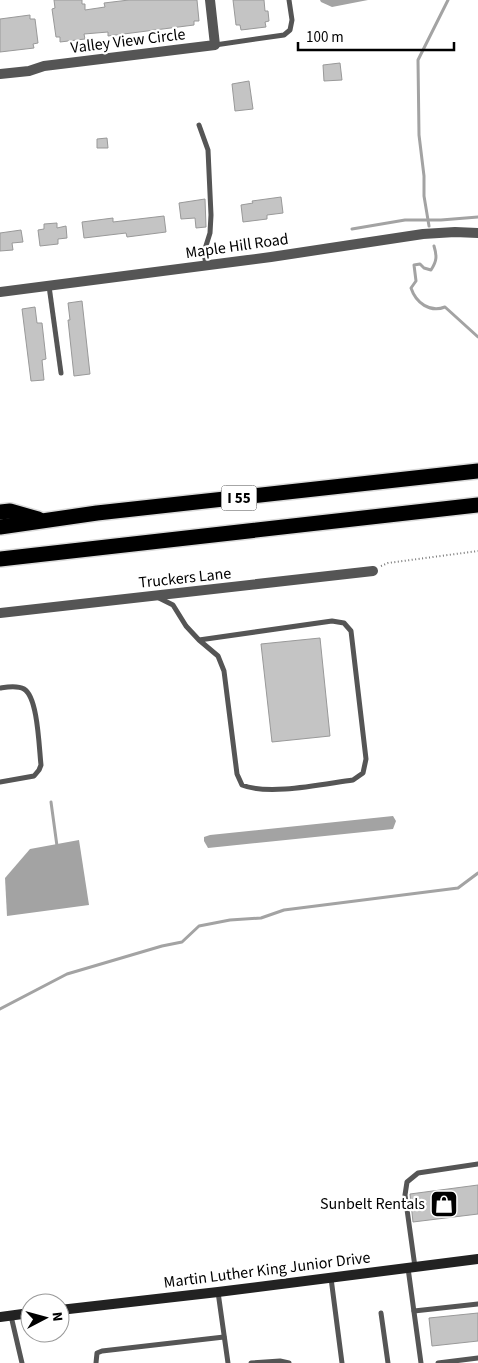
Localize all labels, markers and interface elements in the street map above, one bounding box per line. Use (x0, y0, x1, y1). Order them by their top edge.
scale bar (298, 20, 454, 52)
street label: Valley View Circle (69, 23, 187, 59)
text: 100 m (306, 27, 344, 48)
street label: Maple Hill Road (184, 228, 290, 264)
road number: I 55 (222, 486, 256, 510)
street label: Truckers Lane (138, 562, 232, 594)
shop icon: Sunbelt Rentals (429, 1189, 459, 1219)
place label: Sunbelt Rentals (320, 1193, 425, 1215)
street label: Martin Luther King Junior Drive (162, 1246, 372, 1294)
north arrow (20, 1293, 70, 1343)
text: N (47, 1311, 67, 1322)

